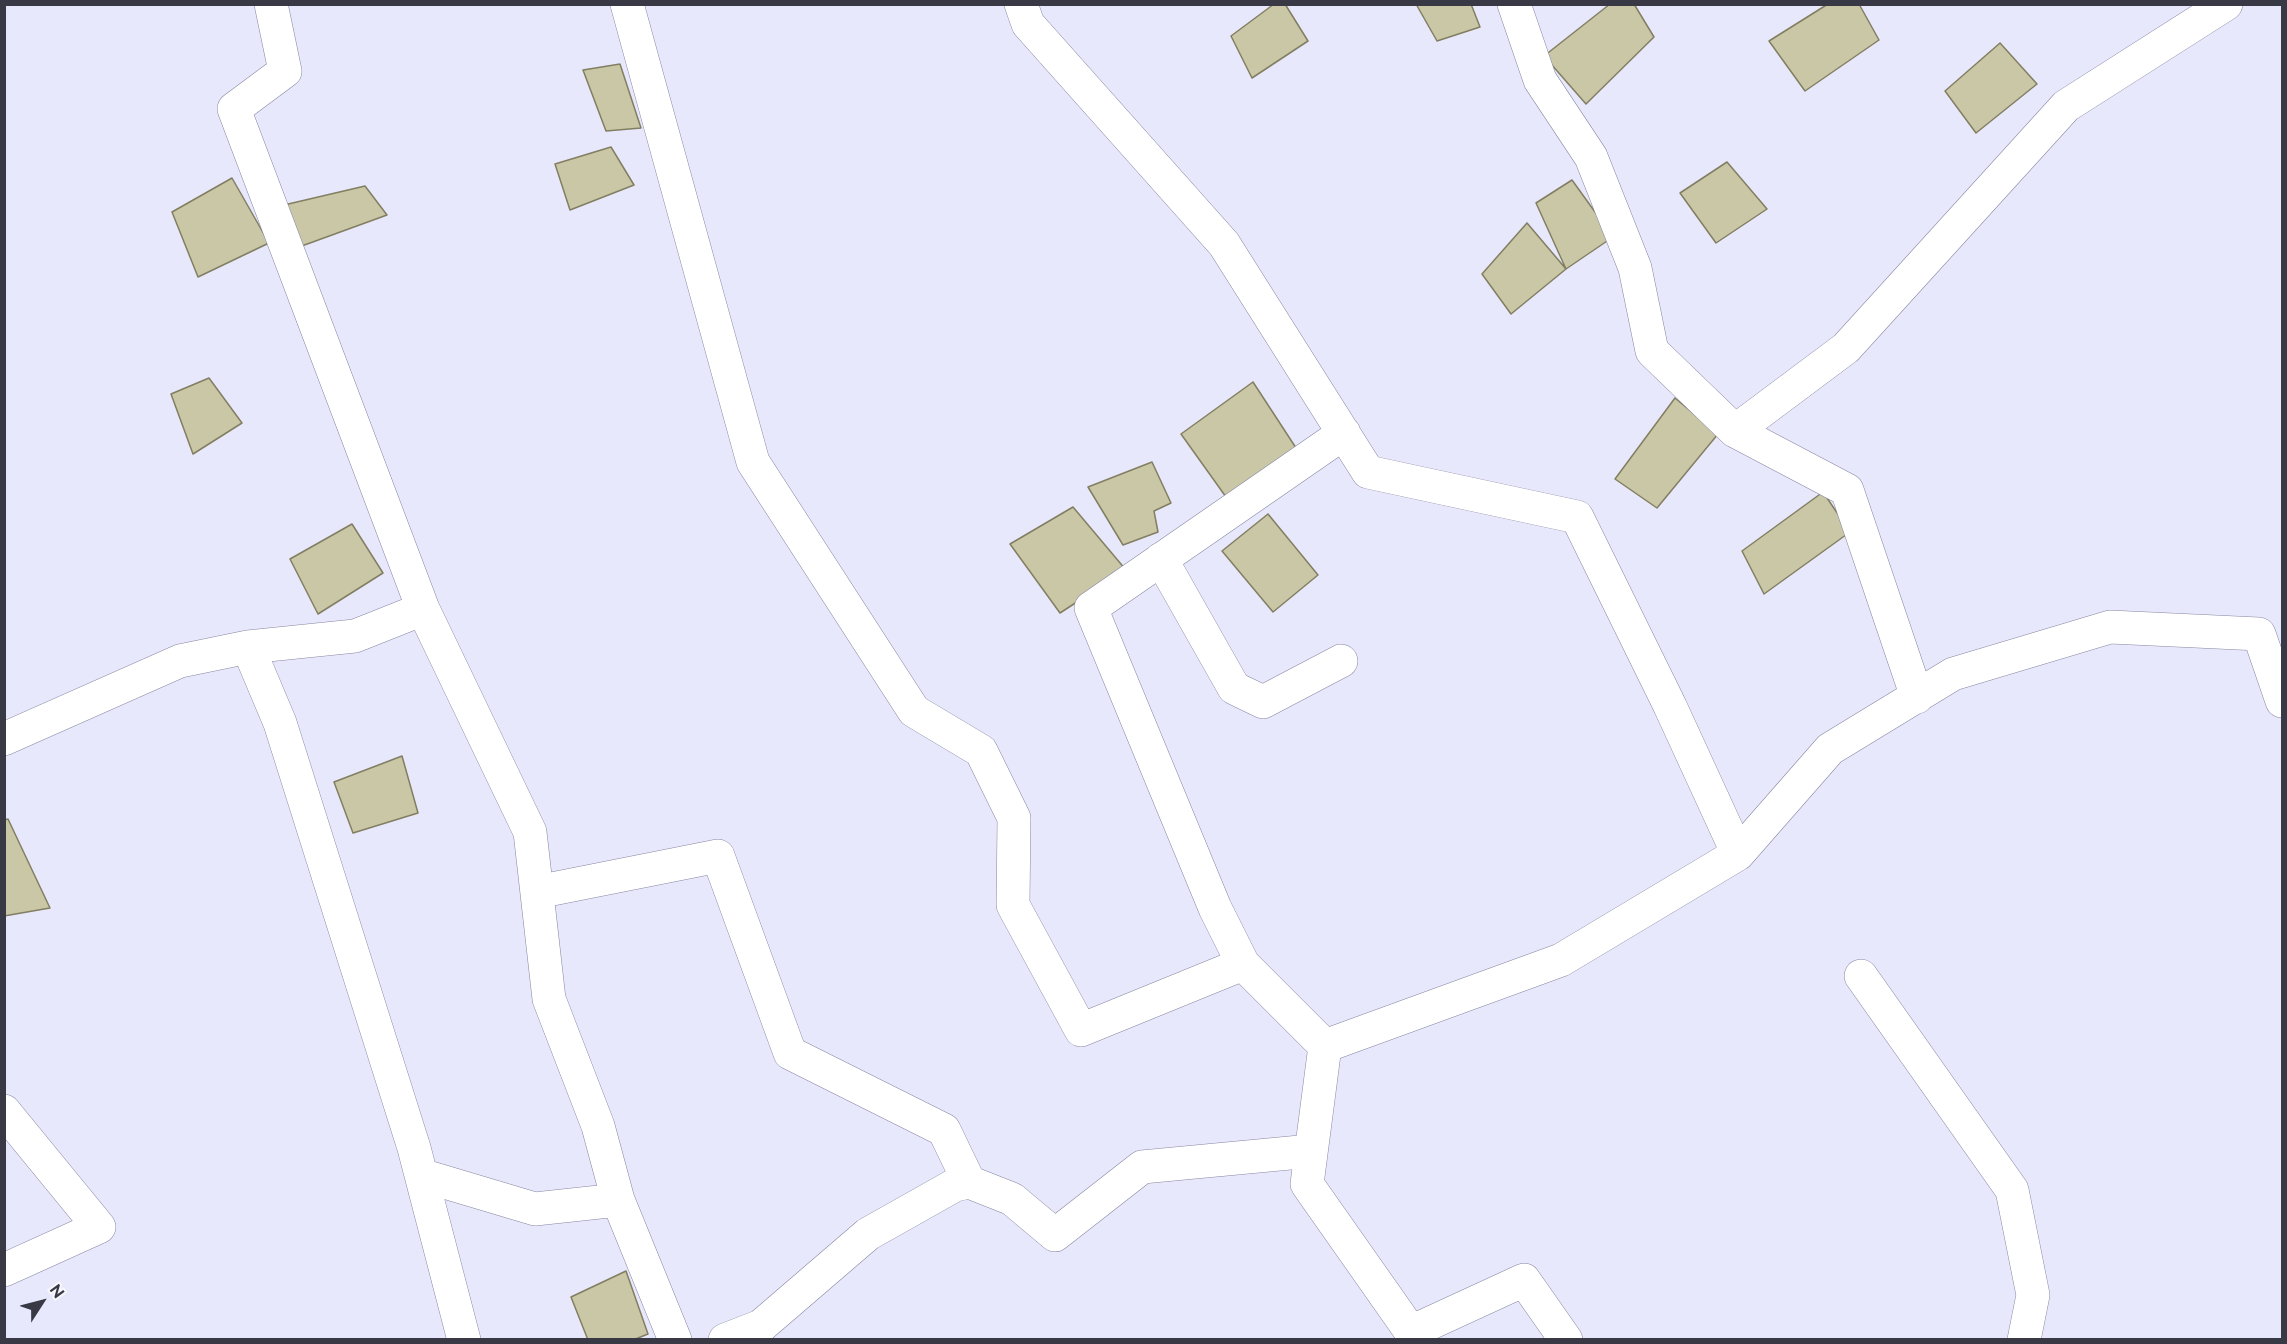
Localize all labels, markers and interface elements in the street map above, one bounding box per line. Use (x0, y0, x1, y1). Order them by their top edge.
north arrow (12, 1272, 72, 1332)
text: N (46, 1281, 68, 1302)

